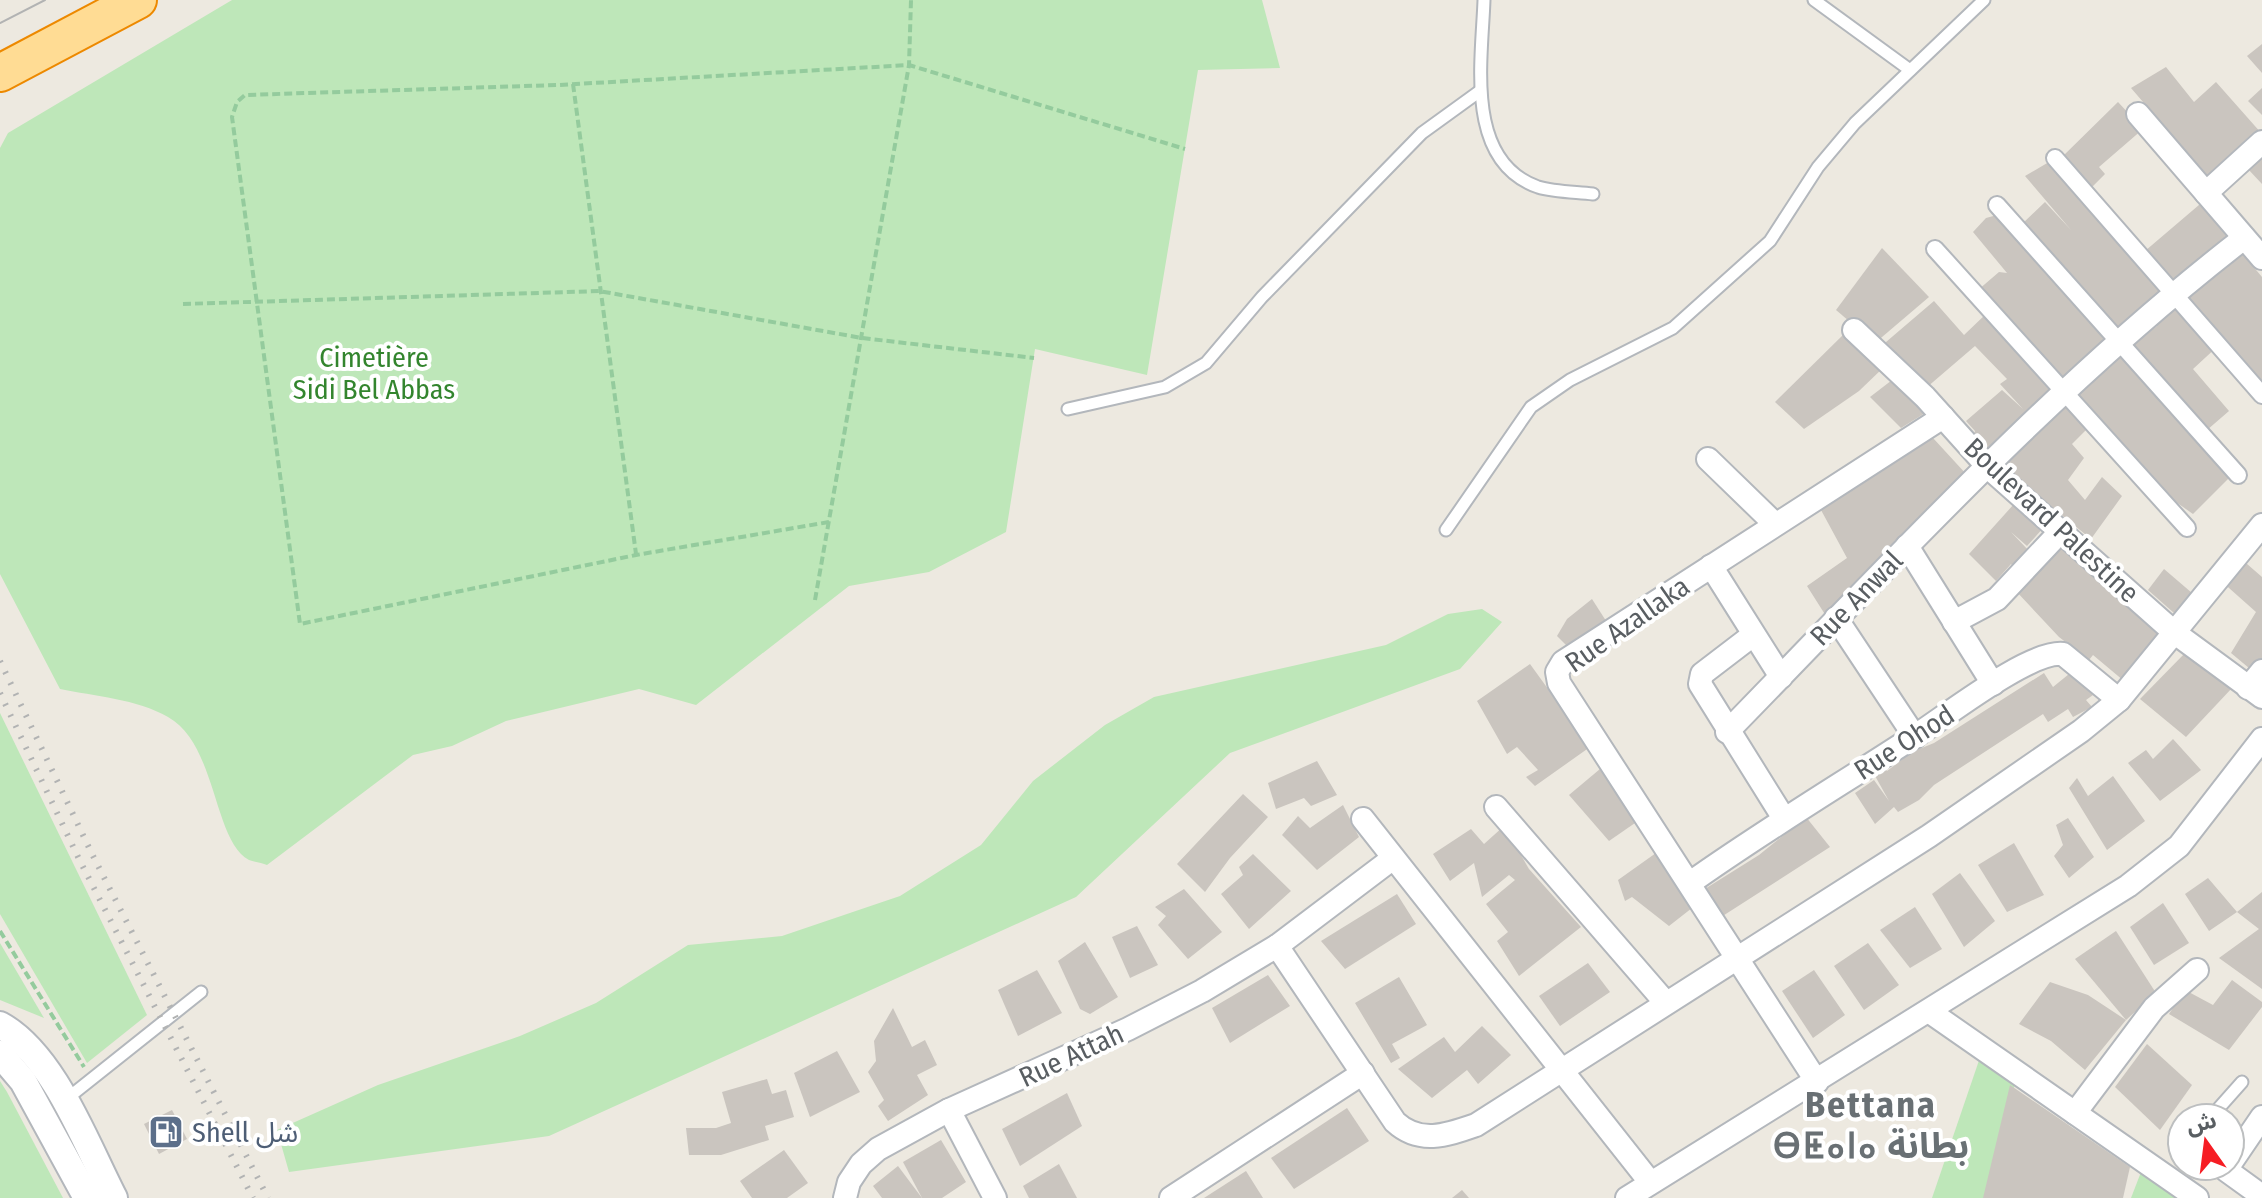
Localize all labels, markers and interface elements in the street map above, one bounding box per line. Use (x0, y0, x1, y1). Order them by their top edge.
park label: Cimetière Sidi Bel Abbas (293, 341, 455, 406)
street label: Boulevard Palestine (1958, 431, 2146, 610)
street label: Rue Anwal (1803, 544, 1909, 652)
street label: Rue Azallaka (1559, 570, 1696, 679)
street label: Rue Ohod (1848, 698, 1960, 787)
street label: Rue Attah (1014, 1017, 1129, 1094)
district label: Bettana ⴱⵟⴰⵏⴰ بطانة (1773, 1083, 1969, 1168)
north arrow (2166, 1102, 2246, 1182)
text: ش (2183, 1106, 2219, 1140)
fuel station icon: Shell شل (147, 1113, 185, 1151)
place label: Shell شل (192, 1116, 298, 1149)

